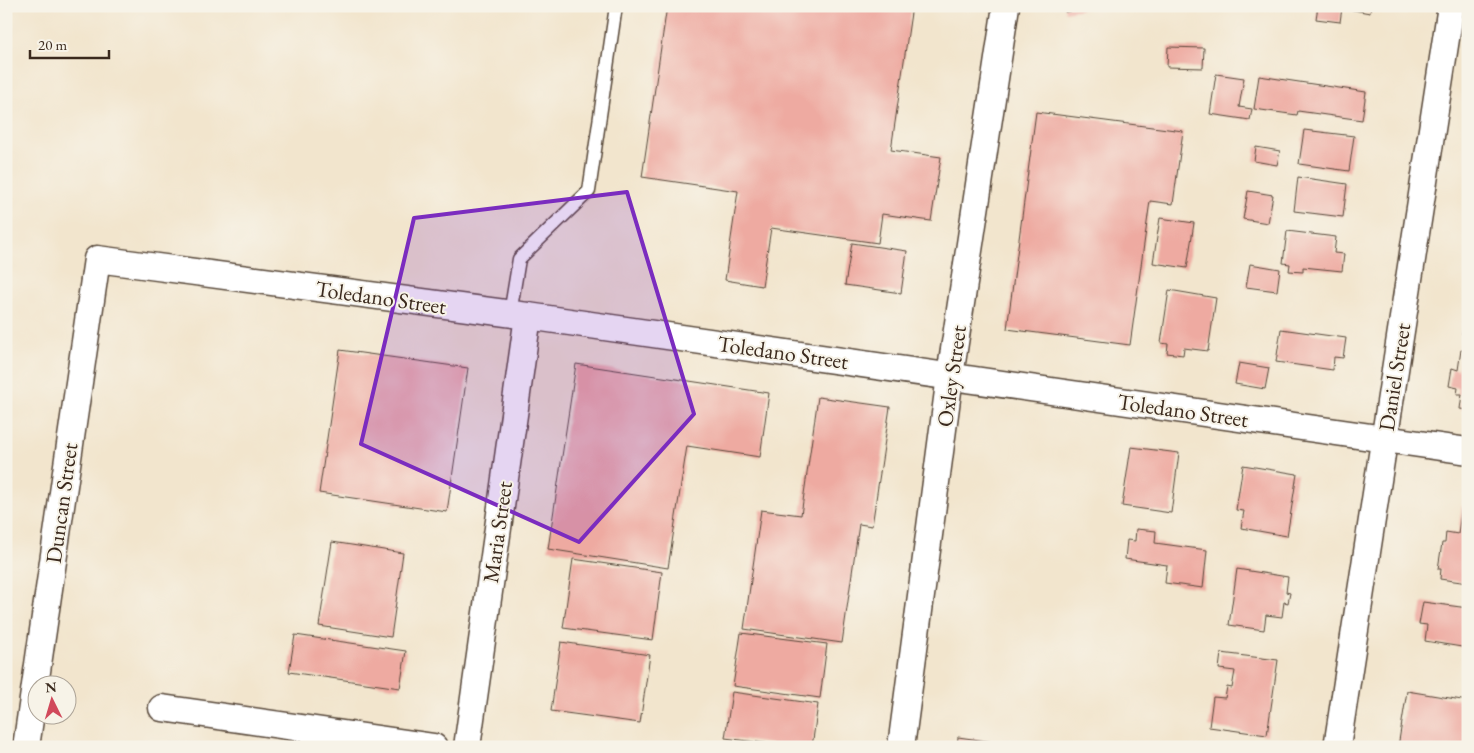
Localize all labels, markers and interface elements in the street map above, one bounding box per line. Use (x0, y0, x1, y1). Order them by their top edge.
scale bar (30, 28, 109, 60)
text: 20 m (38, 35, 67, 54)
street label: Toledano Street (314, 274, 448, 321)
street label: Daniel Street (1372, 321, 1417, 433)
street label: Oxley Street (930, 323, 973, 429)
street label: Toledano Street (716, 329, 850, 376)
street label: Toledano Street (1116, 387, 1250, 434)
street label: Duncan Street (39, 441, 84, 565)
street label: Maria Street (476, 479, 519, 585)
north arrow (28, 676, 78, 726)
text: N (44, 678, 58, 697)

